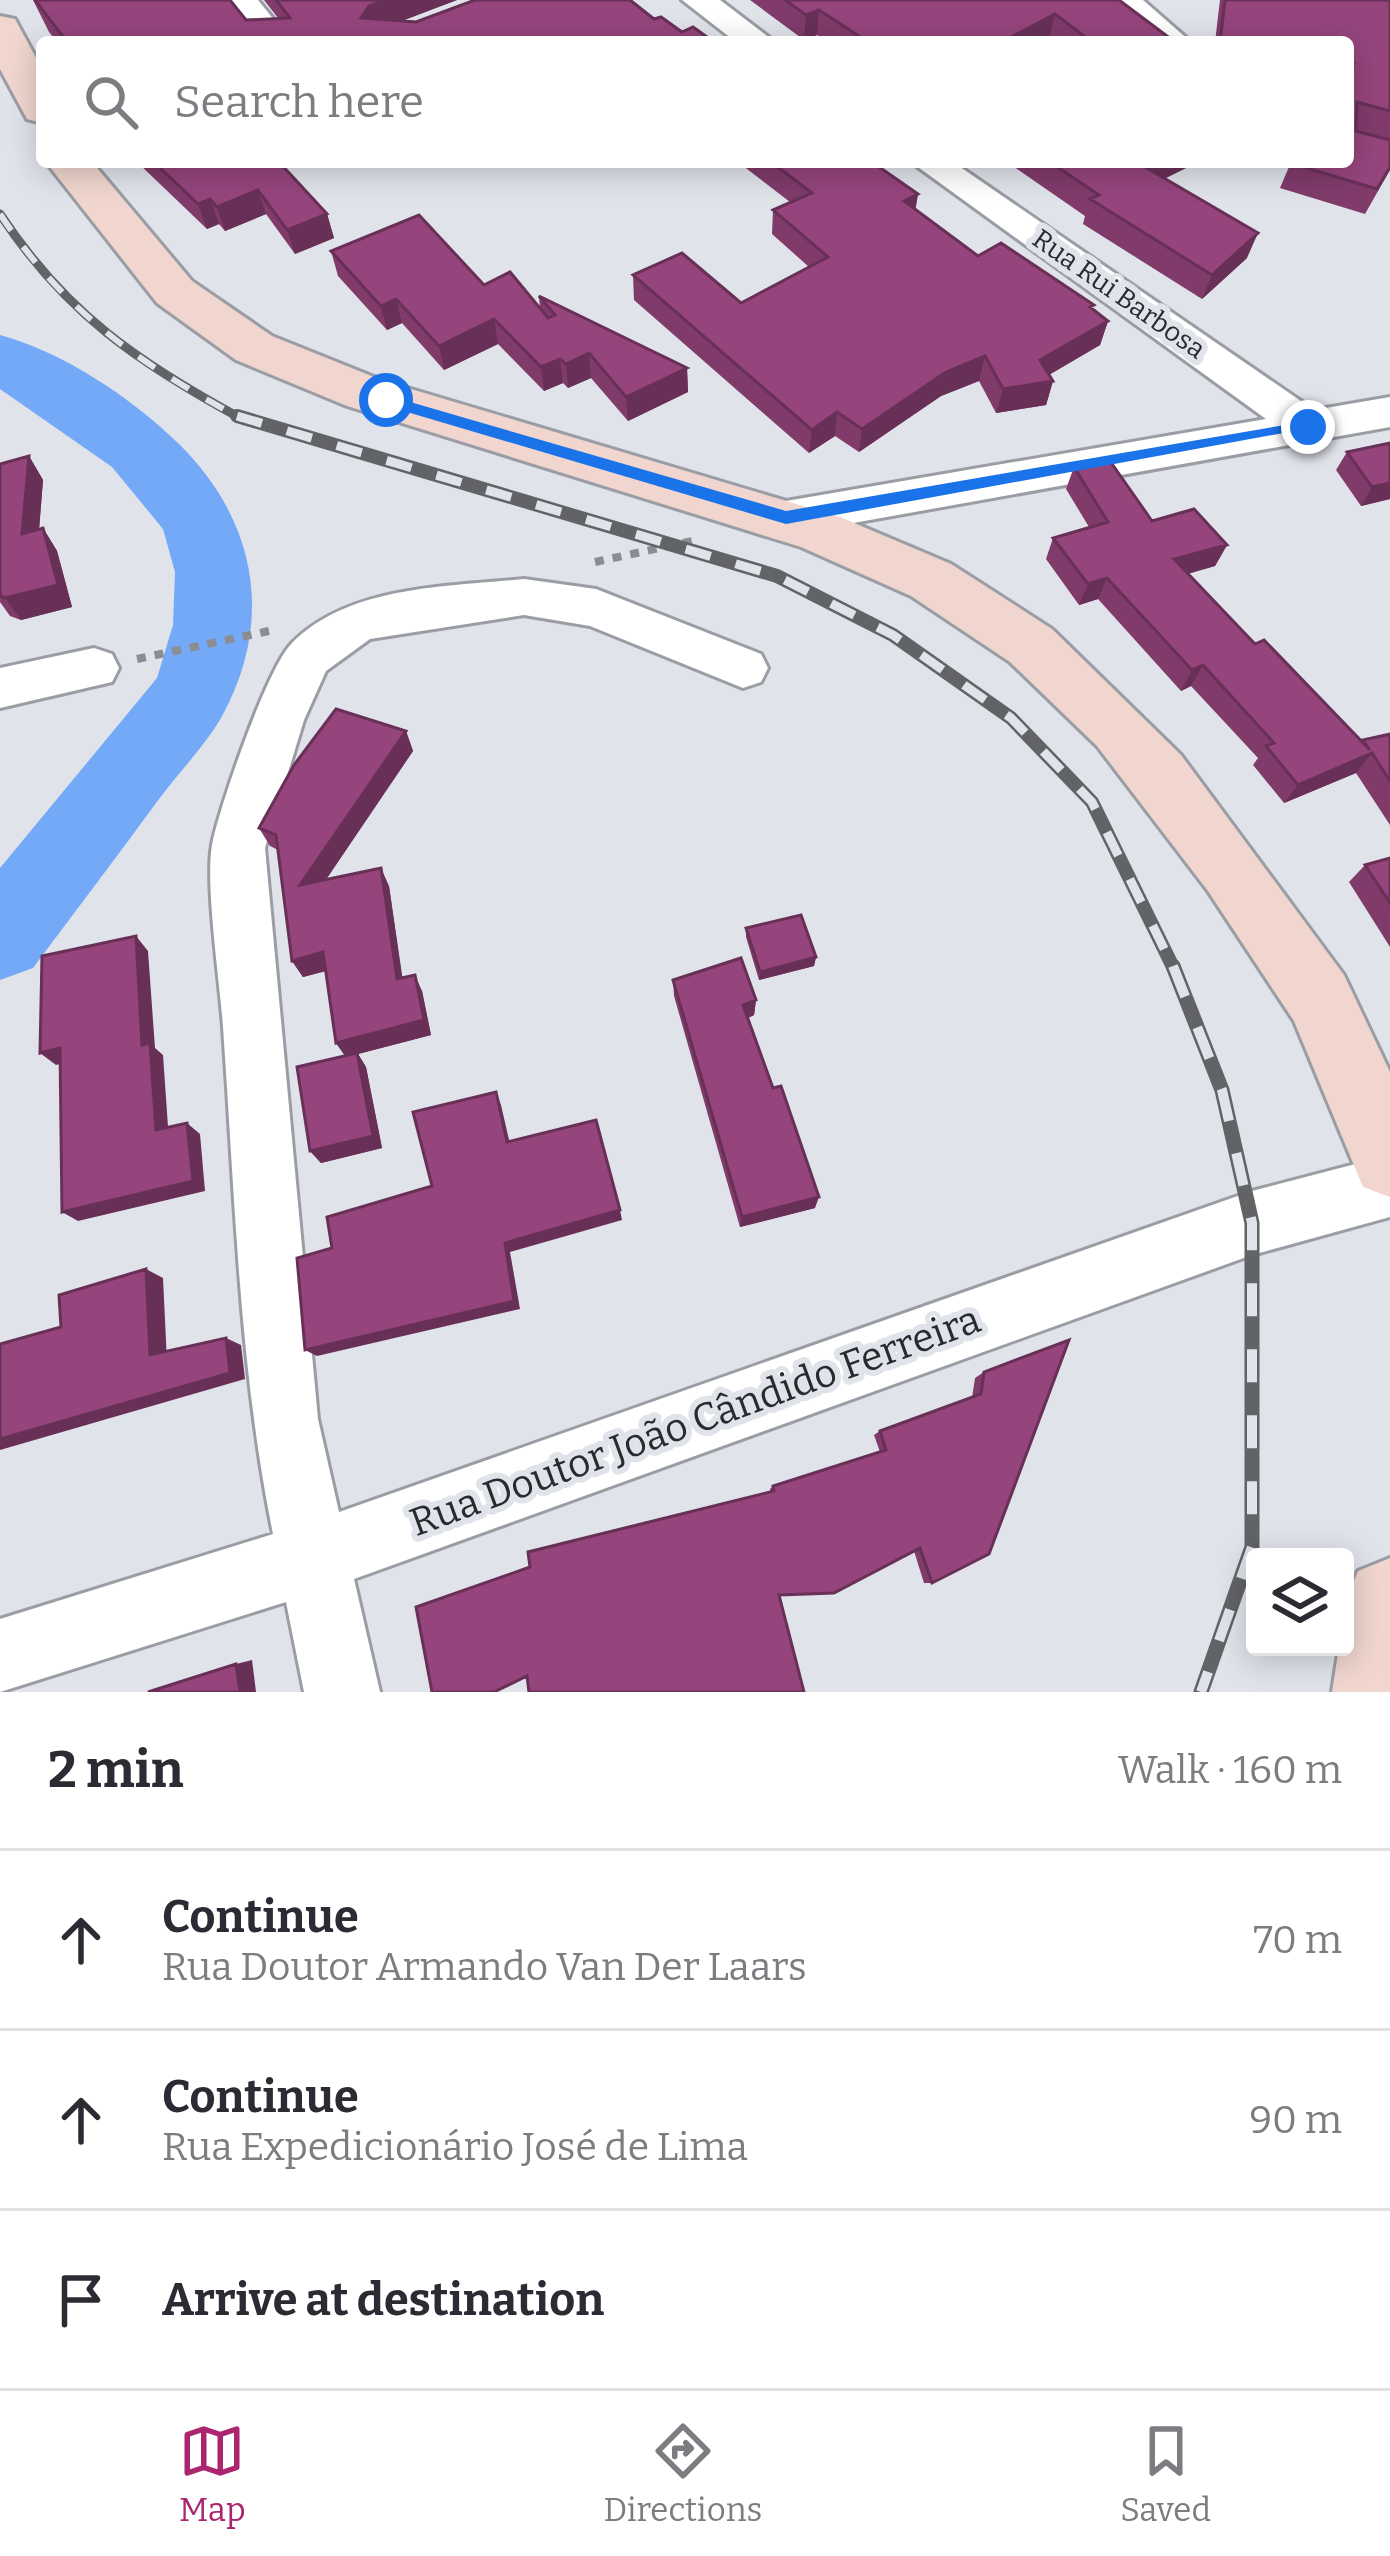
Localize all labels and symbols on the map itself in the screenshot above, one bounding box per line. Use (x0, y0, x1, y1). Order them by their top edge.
street label: Rua Rui Barbosa (1026, 223, 1212, 366)
route start (359, 373, 413, 427)
route end (1281, 400, 1335, 454)
street label: Rua Doutor João Cândido Ferreira (404, 1296, 986, 1546)

